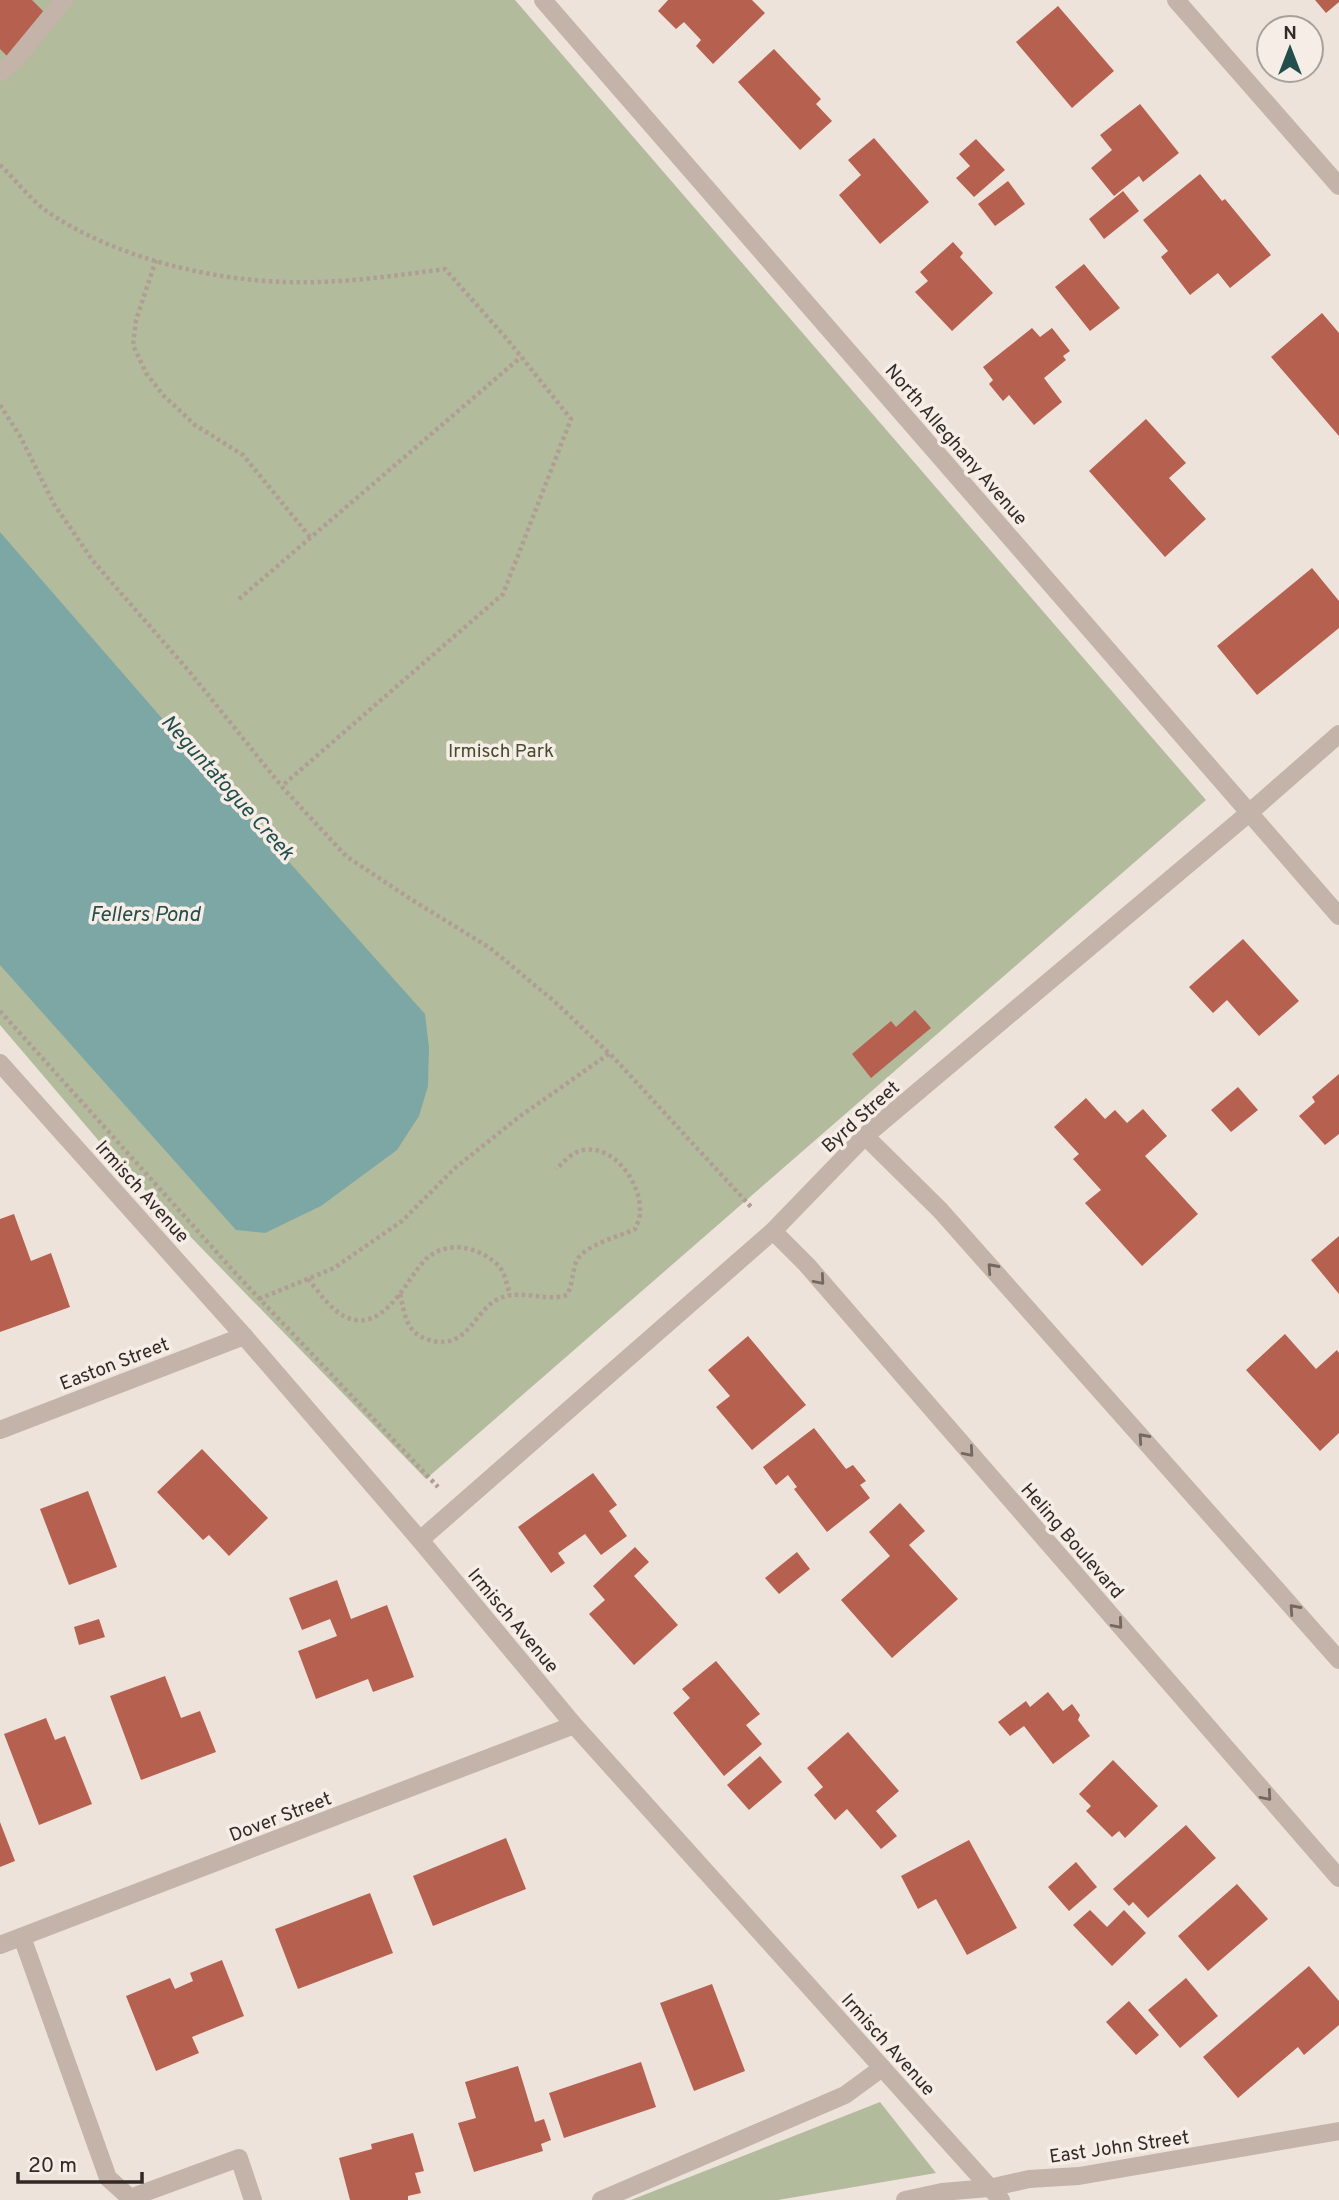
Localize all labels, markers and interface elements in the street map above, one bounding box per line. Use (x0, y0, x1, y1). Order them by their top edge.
north arrow (1255, 14, 1325, 84)
text: N (1283, 22, 1297, 46)
street label: North Alleghany Avenue (879, 360, 1032, 531)
water label: Neguntatogue Creek (154, 710, 300, 867)
park label: Irmisch Park (448, 740, 554, 764)
water label: Fellers Pond (90, 902, 202, 929)
street label: Byrd Street (817, 1076, 905, 1159)
street label: Irmisch Avenue (89, 1136, 194, 1249)
one-way arrow (988, 1263, 1000, 1276)
one-way arrow (812, 1272, 824, 1285)
street label: Easton Street (57, 1333, 173, 1397)
one-way arrow (1139, 1434, 1151, 1447)
one-way arrow (961, 1444, 973, 1457)
street label: Heling Boulevard (1015, 1479, 1128, 1604)
street label: Irmisch Avenue (462, 1564, 563, 1679)
one-way arrow (1290, 1604, 1302, 1617)
one-way arrow (1110, 1615, 1122, 1628)
street label: Dover Street (226, 1787, 335, 1848)
one-way arrow (1259, 1787, 1271, 1800)
street label: Irmisch Avenue (835, 1989, 940, 2102)
street label: East John Street (1048, 2126, 1191, 2170)
scale bar (18, 2140, 142, 2184)
text: 20 m (28, 2153, 77, 2180)

